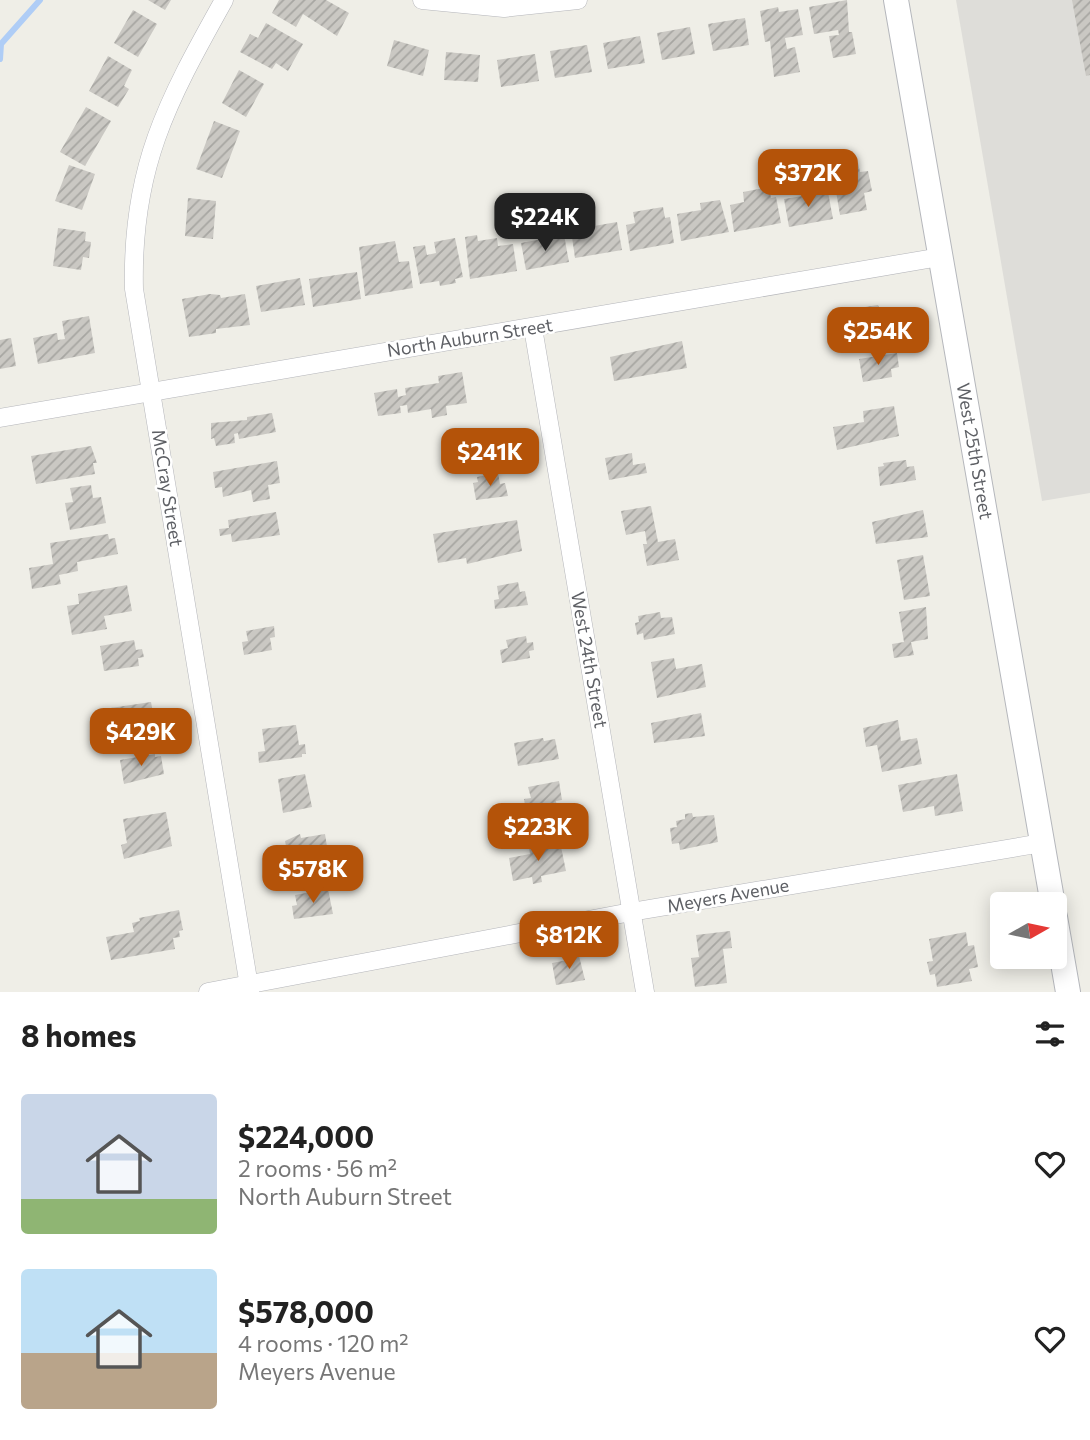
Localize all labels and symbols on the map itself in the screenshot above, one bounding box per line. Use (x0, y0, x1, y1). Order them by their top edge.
pin: $372K (759, 150, 857, 209)
pin: $224K (496, 194, 594, 253)
pin: $254K (829, 308, 927, 367)
street label: North Auburn Street (385, 313, 554, 361)
street label: West 25th Street (953, 381, 998, 521)
street label: McCray Street (148, 428, 188, 548)
pin: $241K (441, 428, 539, 488)
street label: West 24th Street (567, 590, 613, 730)
pin: $429K (92, 708, 190, 768)
pin: $223K (489, 804, 587, 863)
pin: $578K (264, 846, 362, 905)
street label: Meyers Avenue (665, 873, 791, 917)
north arrow (990, 892, 1068, 970)
pin: $812K (520, 912, 618, 971)

